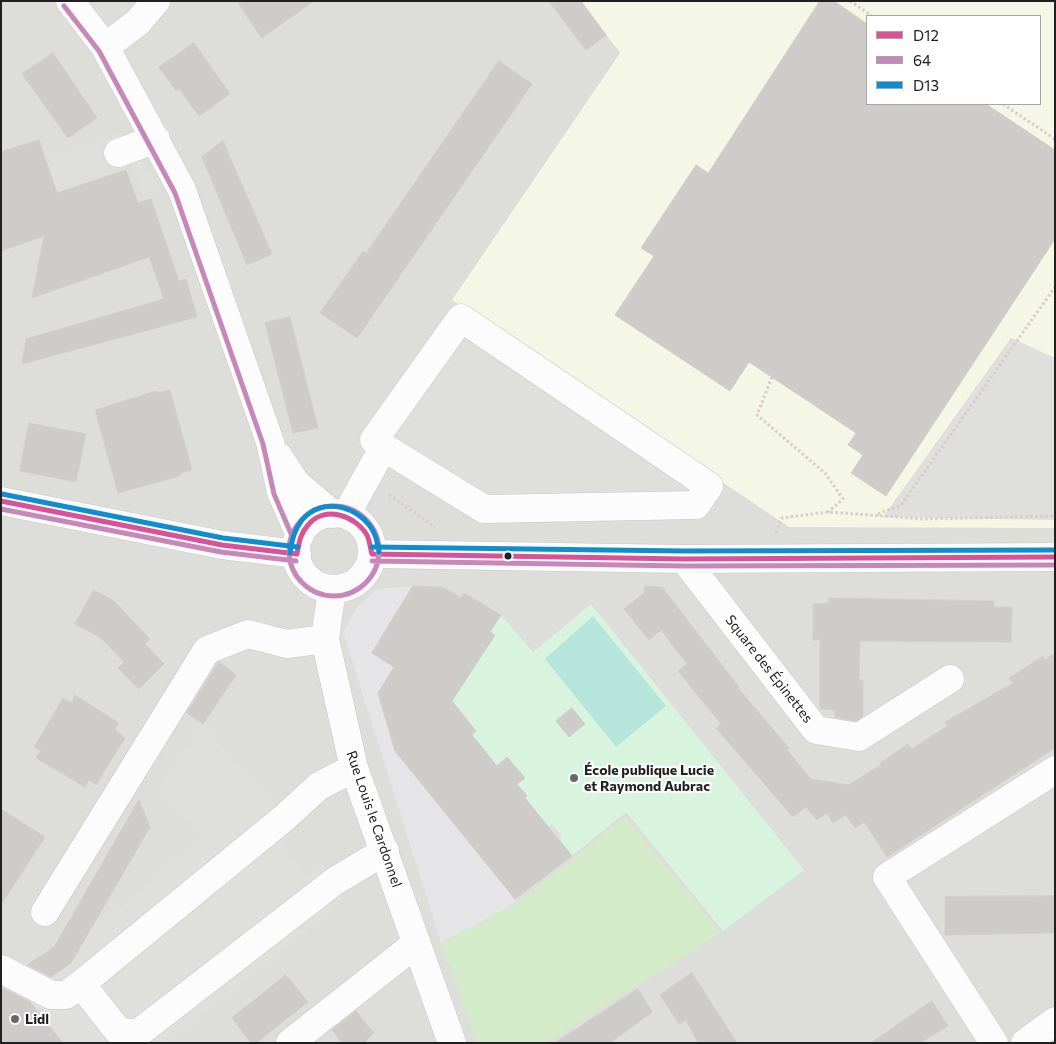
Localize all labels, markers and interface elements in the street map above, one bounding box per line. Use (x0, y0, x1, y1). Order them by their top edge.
legend (866, 15, 1041, 105)
text: D12 (913, 26, 939, 44)
text: 64 (913, 51, 931, 69)
text: D13 (913, 76, 939, 94)
unlabelled marker (503, 551, 513, 561)
street label: Square des Épinettes (722, 612, 816, 726)
street label: Rue Louis le Cardonnel (343, 748, 405, 890)
place label: École publique Lucie et Raymond Aubrac (584, 762, 714, 794)
marker: École publique Lucie et Raymond Aubrac (568, 772, 580, 784)
place label: Lidl (25, 1011, 49, 1027)
marker: Lidl (9, 1013, 21, 1025)

